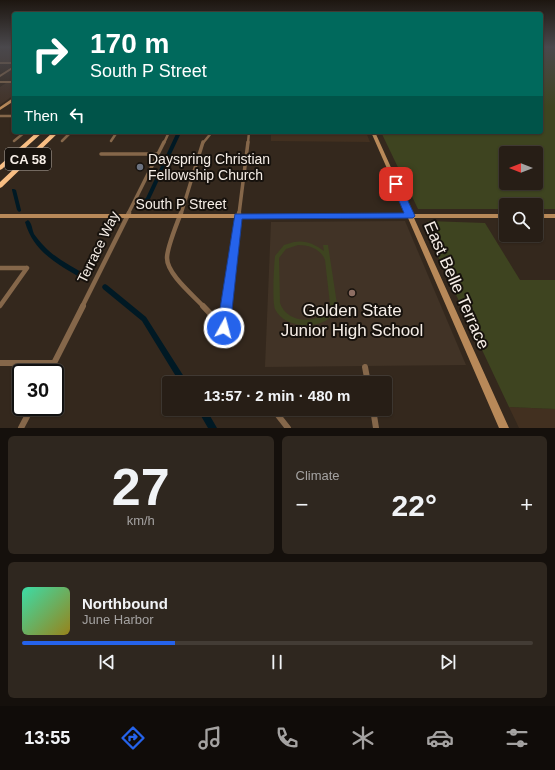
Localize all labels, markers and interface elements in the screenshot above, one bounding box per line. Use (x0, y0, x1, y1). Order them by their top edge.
icon: right (24, 28, 76, 80)
text: 170 m (90, 28, 169, 59)
text: South P Street (90, 61, 207, 81)
icon: left (66, 104, 88, 126)
text: Then (24, 107, 58, 124)
north arrow (499, 146, 543, 190)
map controls (499, 146, 543, 242)
road number: CA 58 (5, 148, 51, 170)
place label: Dayspring Christian Fellowship Church (148, 151, 270, 183)
marker: Dayspring Christian Fellowship Church (135, 162, 145, 172)
pin (379, 167, 413, 201)
icon: arrive (385, 173, 407, 195)
street label: South P Street (136, 196, 227, 212)
button: search (499, 198, 543, 242)
street label: Terrace Way (74, 208, 122, 286)
street label: East Belle Terrace (420, 218, 493, 352)
marker: Golden State Junior High School (347, 288, 357, 298)
place label: Golden State Junior High School (281, 301, 423, 340)
position arrow (203, 307, 245, 349)
speed limit sign: 30 (12, 364, 64, 416)
text: 13:57 · 2 min · 480 m (204, 387, 350, 404)
text: 27 (112, 458, 170, 516)
text: Climate (296, 468, 340, 483)
text: 22° (392, 489, 437, 522)
text: − (296, 492, 308, 517)
text: + (520, 492, 533, 517)
text: km/h (127, 513, 155, 528)
text: Northbound (82, 595, 168, 612)
text: June Harbor (82, 612, 154, 627)
icon: previous (96, 651, 118, 673)
icon: pause (266, 651, 288, 673)
icon: next (437, 651, 459, 673)
icon: directions (119, 724, 147, 752)
icon: music (196, 724, 224, 752)
icon: phone (273, 724, 301, 752)
icon: climate (349, 724, 377, 752)
icon: car (426, 724, 454, 752)
icon: filters (503, 724, 531, 752)
text: 13:55 (24, 728, 70, 748)

